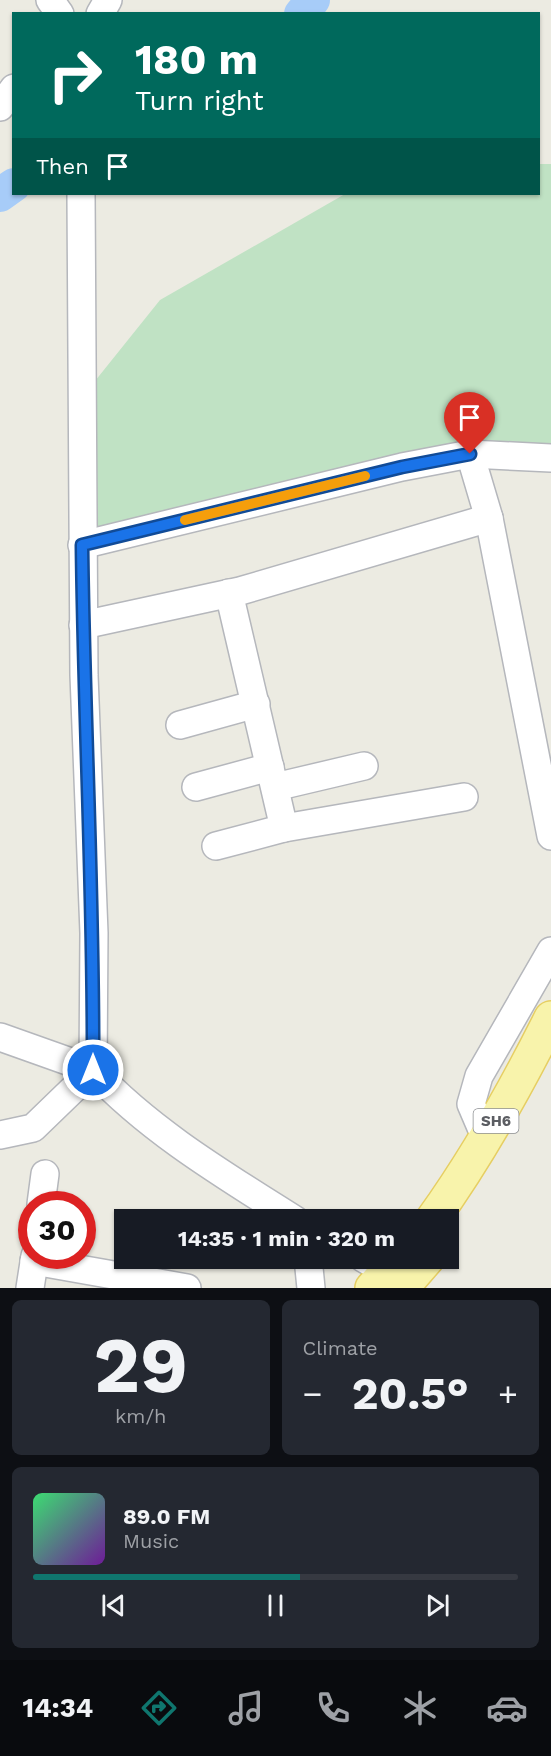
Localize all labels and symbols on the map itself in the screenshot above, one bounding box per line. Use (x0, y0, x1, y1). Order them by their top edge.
pin (444, 392, 495, 454)
position arrow (61, 1038, 125, 1102)
road number: SH6 (474, 1109, 518, 1133)
speed limit sign: 30 (18, 1191, 96, 1269)

